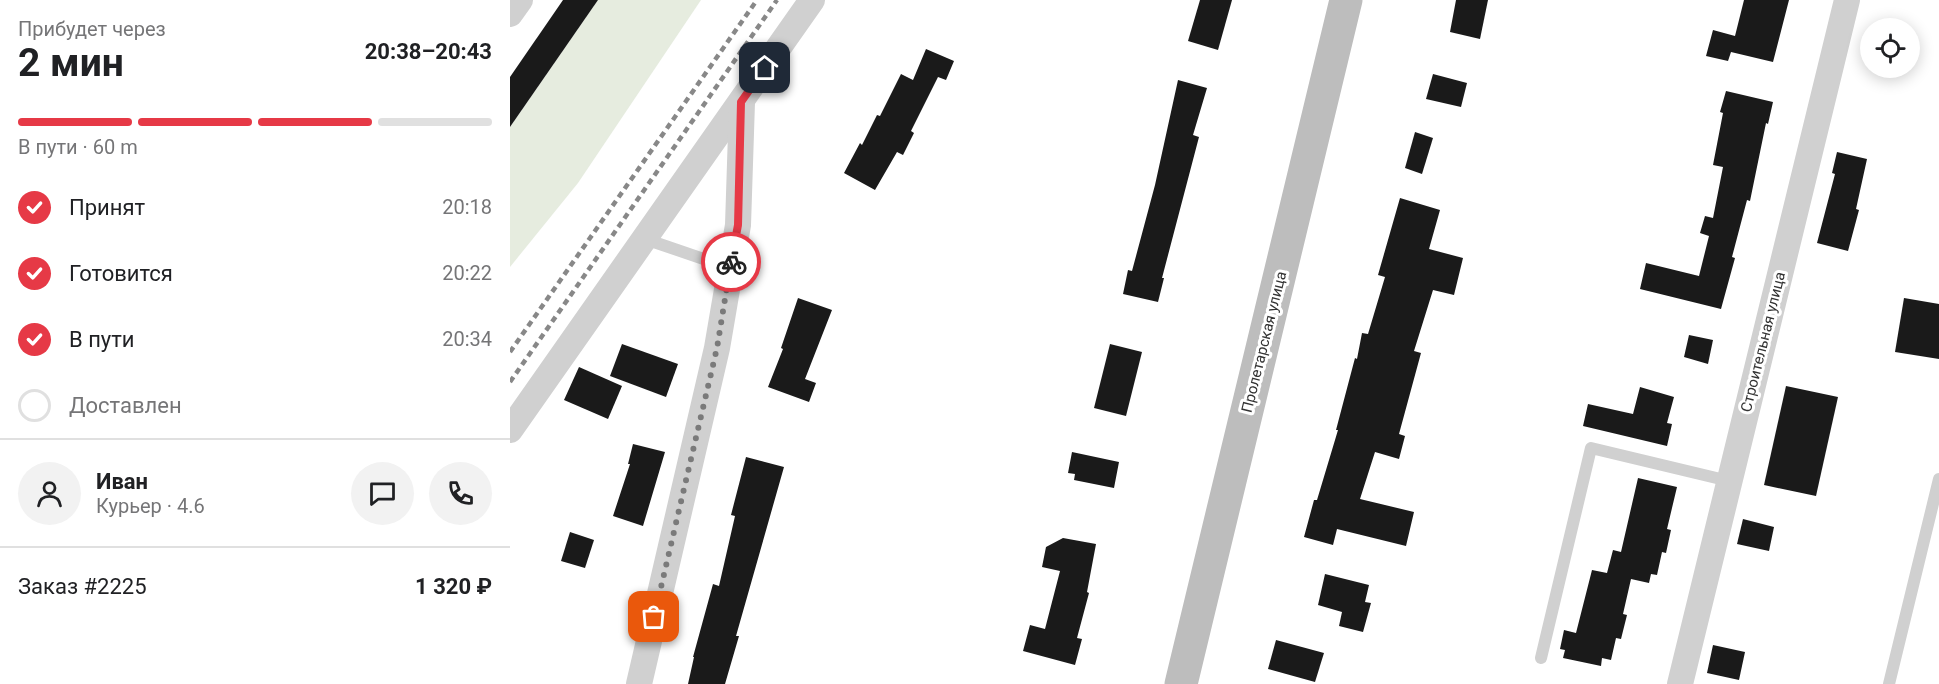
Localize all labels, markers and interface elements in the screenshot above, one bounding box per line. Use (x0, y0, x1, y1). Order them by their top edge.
text: Прибудет через (18, 17, 166, 41)
map controls (1860, 18, 1920, 78)
button: locate (1860, 18, 1920, 78)
text: 20:38–20:43 (365, 39, 492, 64)
text: 2 мин (18, 40, 124, 86)
pin (739, 42, 790, 93)
icon: home (748, 51, 781, 84)
text: В пути · 60 m (18, 135, 138, 159)
icon: check (18, 191, 51, 224)
text: Принят (69, 195, 145, 220)
text: 20:18 (442, 195, 492, 219)
courier (701, 232, 761, 292)
icon: bike (715, 246, 748, 279)
icon: check (18, 257, 51, 290)
text: Готовится (69, 261, 173, 286)
text: 20:22 (442, 261, 492, 285)
street label: Пролетарская улица (1238, 269, 1290, 415)
street label: Строительная улица (1737, 270, 1789, 414)
icon: check (18, 323, 51, 356)
text: В пути (69, 327, 135, 352)
text: 20:34 (442, 327, 492, 351)
text: Доставлен (69, 393, 182, 418)
button: person (18, 462, 81, 525)
button: chat (351, 462, 414, 525)
button: phone (429, 462, 492, 525)
text: Иван (96, 469, 148, 494)
text: Курьер · 4.6 (96, 494, 205, 518)
text: Заказ #2225 (18, 574, 147, 599)
text: 1 320 ₽ (415, 574, 492, 599)
pin (628, 591, 679, 642)
icon: bag (637, 600, 670, 633)

